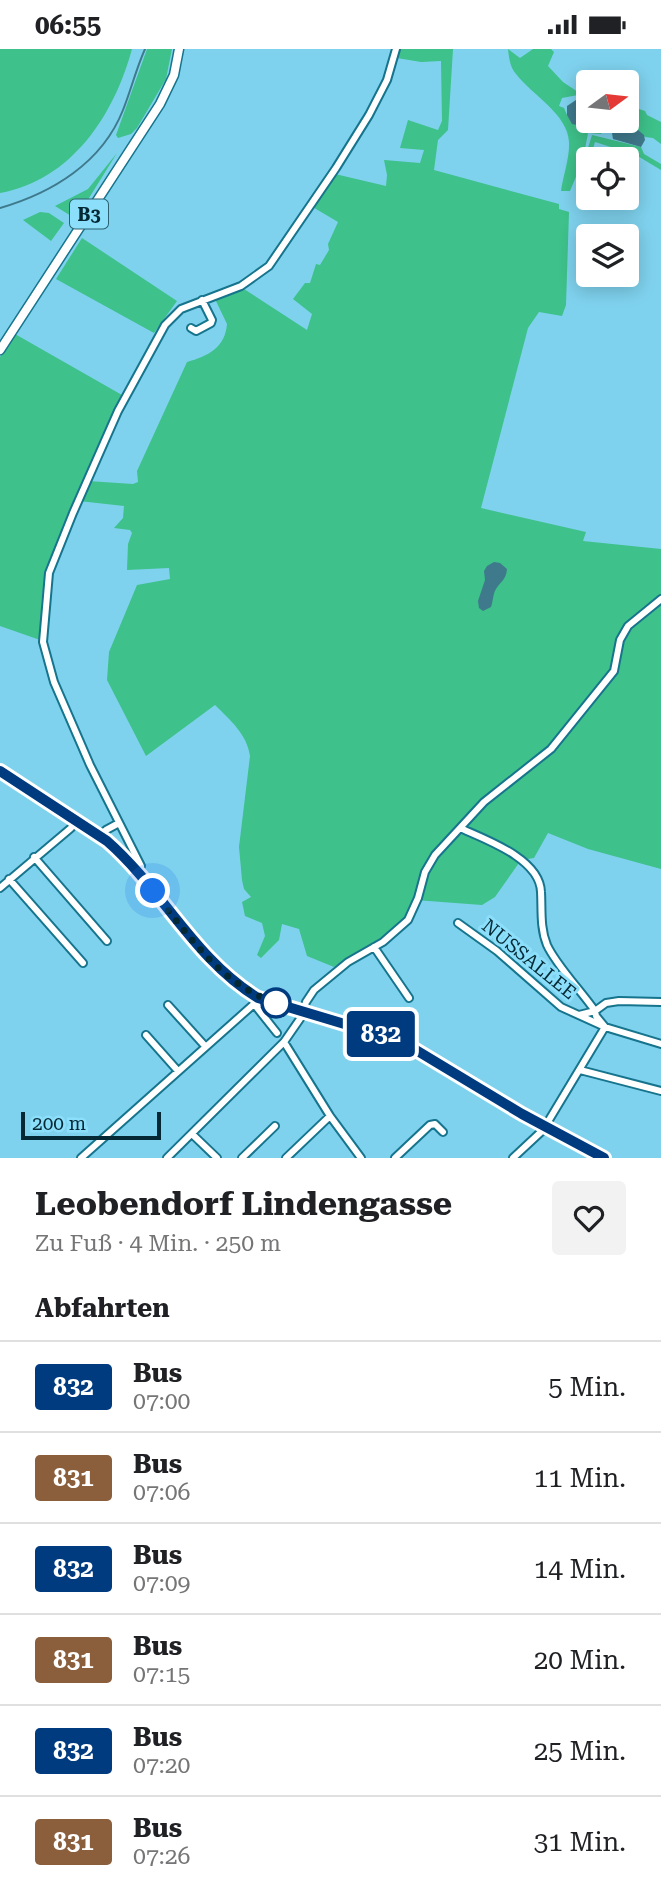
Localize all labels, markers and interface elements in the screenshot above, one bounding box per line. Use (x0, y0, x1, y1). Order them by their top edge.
text: 06:55 (35, 10, 101, 40)
north arrow (576, 70, 639, 133)
map controls (576, 70, 639, 287)
button: locate (576, 147, 639, 210)
road number: B3 (70, 199, 108, 229)
button: layers (576, 224, 639, 287)
your location (135, 873, 170, 908)
street label: NUSSALLEE (477, 914, 581, 1004)
unlabelled marker (261, 988, 291, 1018)
line badge: 832 (341, 1011, 421, 1057)
text: 832 (361, 1020, 401, 1048)
scale bar (21, 1109, 161, 1141)
text: 200 m (32, 1112, 86, 1135)
button: heart (552, 1181, 626, 1255)
text: Leobendorf Lindengasse (35, 1184, 452, 1223)
text: Zu Fuß · 4 Min. · 250 m (35, 1230, 281, 1257)
text: Abfahrten (35, 1293, 170, 1323)
text: Bus (133, 1358, 182, 1388)
text: 5 Min. (548, 1372, 626, 1402)
text: 832 (53, 1373, 94, 1401)
text: 07:00 (133, 1388, 190, 1415)
text: Bus (133, 1449, 182, 1479)
text: 11 Min. (534, 1463, 626, 1493)
text: 831 (53, 1464, 94, 1492)
text: 07:06 (133, 1479, 190, 1506)
text: Bus (133, 1540, 182, 1570)
text: 14 Min. (534, 1554, 626, 1584)
text: 832 (53, 1555, 94, 1583)
text: 07:09 (133, 1570, 190, 1597)
text: Bus (133, 1631, 182, 1661)
text: 20 Min. (534, 1645, 626, 1675)
text: 831 (53, 1646, 94, 1674)
text: 07:15 (133, 1661, 190, 1688)
text: Bus (133, 1722, 182, 1752)
text: 25 Min. (534, 1736, 626, 1766)
text: 832 (53, 1737, 94, 1765)
text: 07:20 (133, 1752, 190, 1779)
text: Bus (133, 1813, 182, 1843)
text: 31 Min. (534, 1827, 626, 1857)
text: 831 (53, 1828, 94, 1856)
text: 07:26 (133, 1843, 190, 1870)

